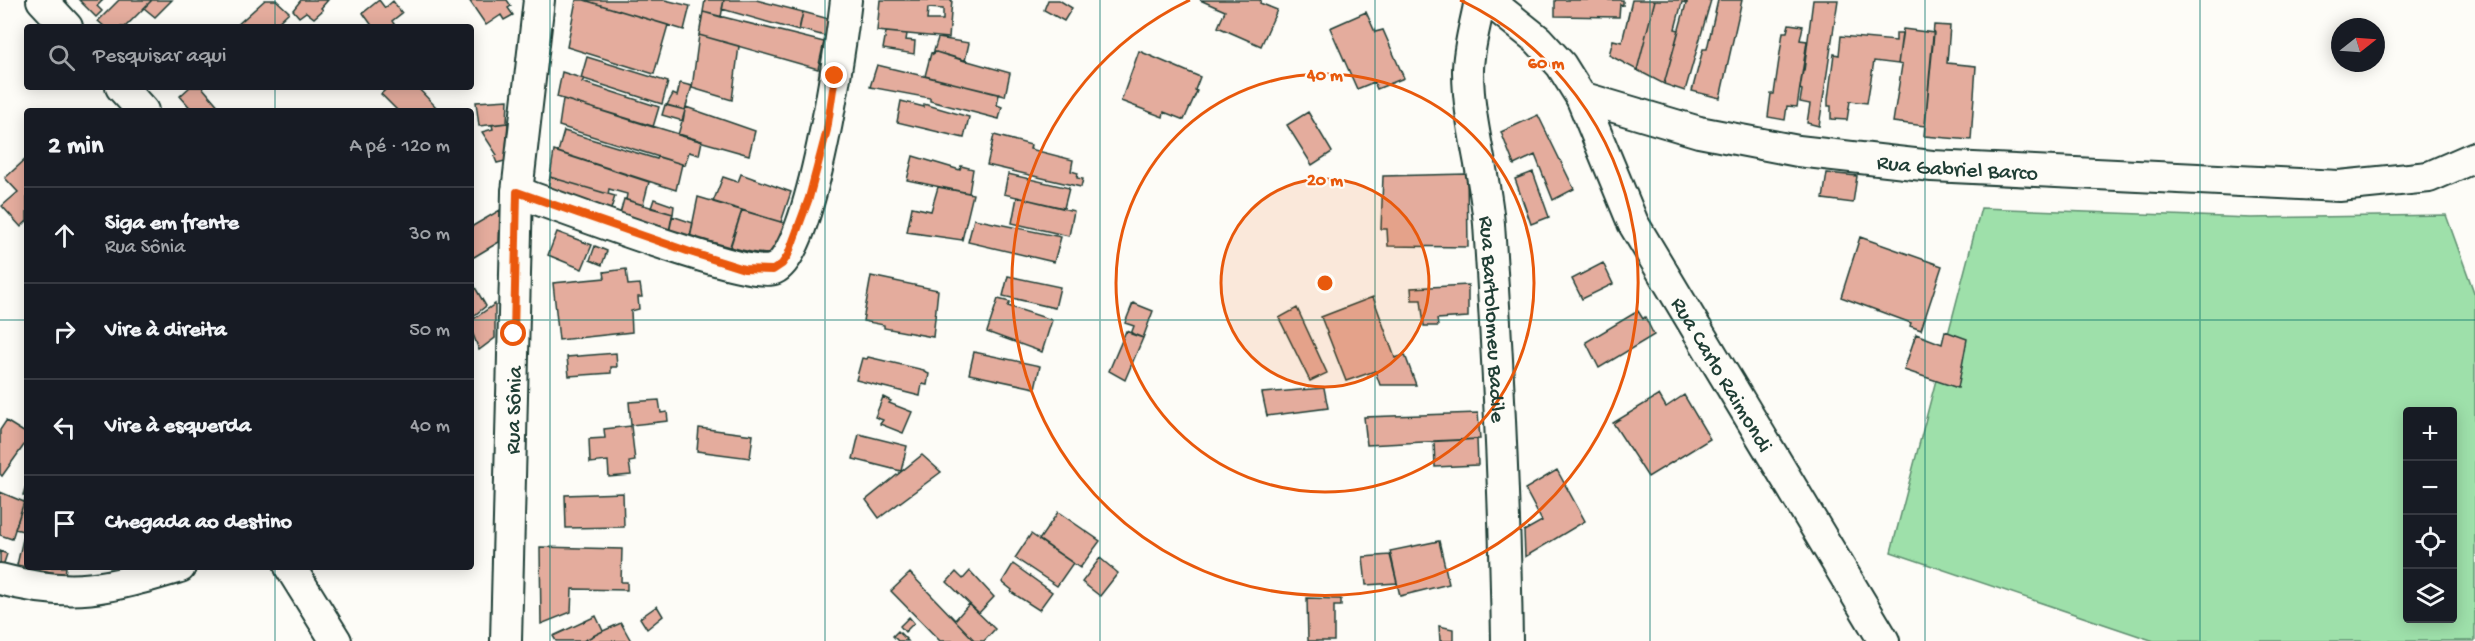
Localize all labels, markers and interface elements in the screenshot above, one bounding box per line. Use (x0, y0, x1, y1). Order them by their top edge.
north arrow (2331, 18, 2385, 72)
search box (24, 24, 474, 90)
icon: search (45, 41, 78, 74)
text: Pesquisar aqui (93, 44, 227, 70)
text: 60 m (1528, 54, 1564, 75)
route end (821, 62, 847, 88)
text: 40 m (1306, 66, 1343, 87)
text: 2 min (48, 132, 103, 163)
text: A pé · 120 m (349, 136, 450, 159)
street label: Rua Gabriel Barco (1875, 151, 2038, 188)
text: 20 m (1307, 171, 1343, 192)
text: Siga em frente (105, 211, 239, 237)
street label: Rua Bartolomeu Badile (1471, 215, 1509, 424)
icon: ahead (48, 219, 81, 252)
text: 30 m (409, 224, 450, 247)
text: Rua Sônia (105, 237, 185, 260)
centre of rings (1315, 273, 1335, 293)
street label: Rua Carlo Raimondi (1663, 293, 1777, 458)
icon: right (48, 315, 81, 348)
text: Vire à direita (105, 318, 227, 344)
text: 50 m (409, 320, 450, 343)
route start (500, 320, 526, 346)
street label: Rua Sônia (502, 365, 530, 455)
map controls (2403, 407, 2457, 623)
button: + (2403, 407, 2457, 461)
icon: left (48, 411, 81, 444)
text: Vire à esquerda (105, 414, 251, 440)
text: 40 m (410, 416, 450, 439)
button: − (2403, 461, 2457, 515)
icon: arrive (48, 507, 81, 540)
text: Chegada ao destino (105, 510, 292, 536)
button: locate (2403, 515, 2457, 569)
button: layers (2403, 569, 2457, 623)

